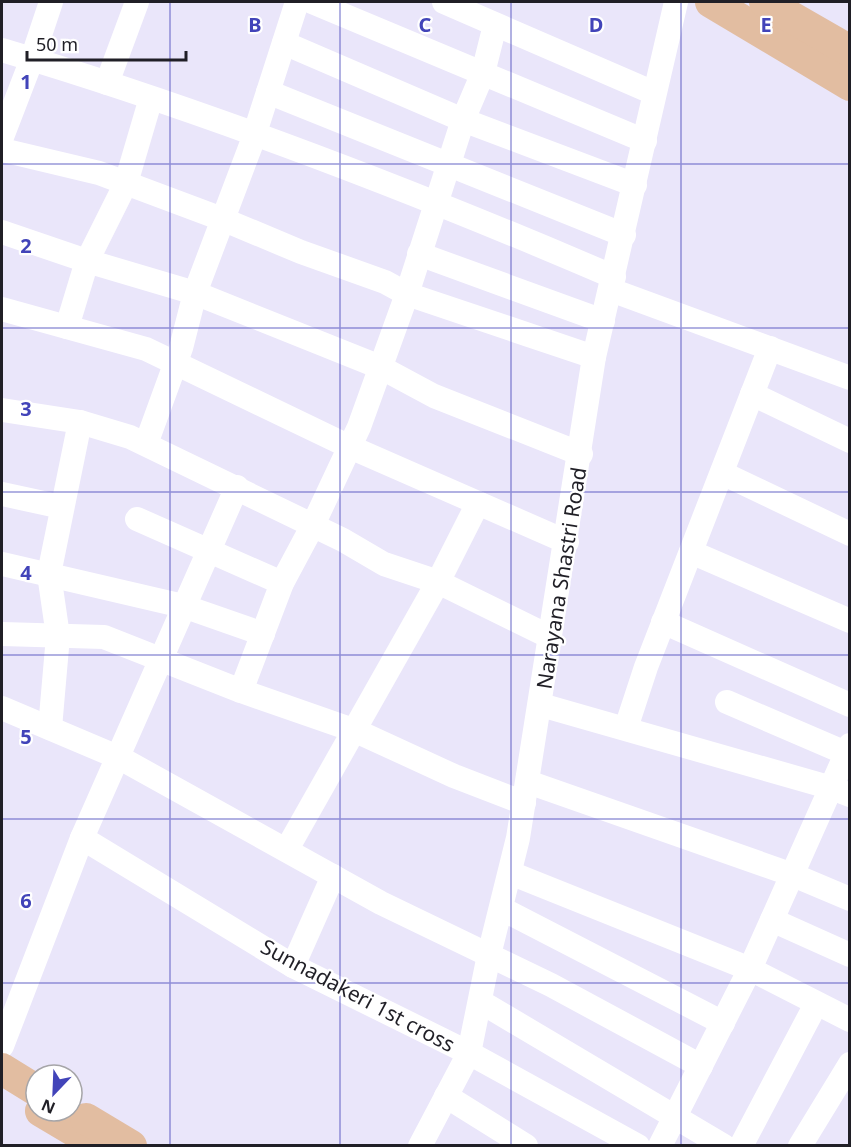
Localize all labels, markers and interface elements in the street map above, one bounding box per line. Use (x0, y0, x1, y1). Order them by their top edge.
text: B (248, 11, 262, 38)
text: C (419, 11, 432, 38)
text: D (589, 11, 603, 38)
text: E (760, 11, 772, 38)
scale bar (27, 24, 186, 62)
text: 50 m (36, 32, 78, 56)
text: 1 (20, 68, 32, 95)
text: 2 (20, 232, 32, 259)
text: 3 (20, 395, 32, 422)
street label: Narayana Shastri Road (530, 465, 592, 691)
text: 4 (20, 559, 32, 586)
text: 5 (20, 723, 32, 750)
text: 6 (20, 887, 32, 914)
street label: Sunnadakeri 1st cross (256, 932, 460, 1058)
north arrow (24, 1063, 84, 1123)
text: N (38, 1094, 58, 1119)

